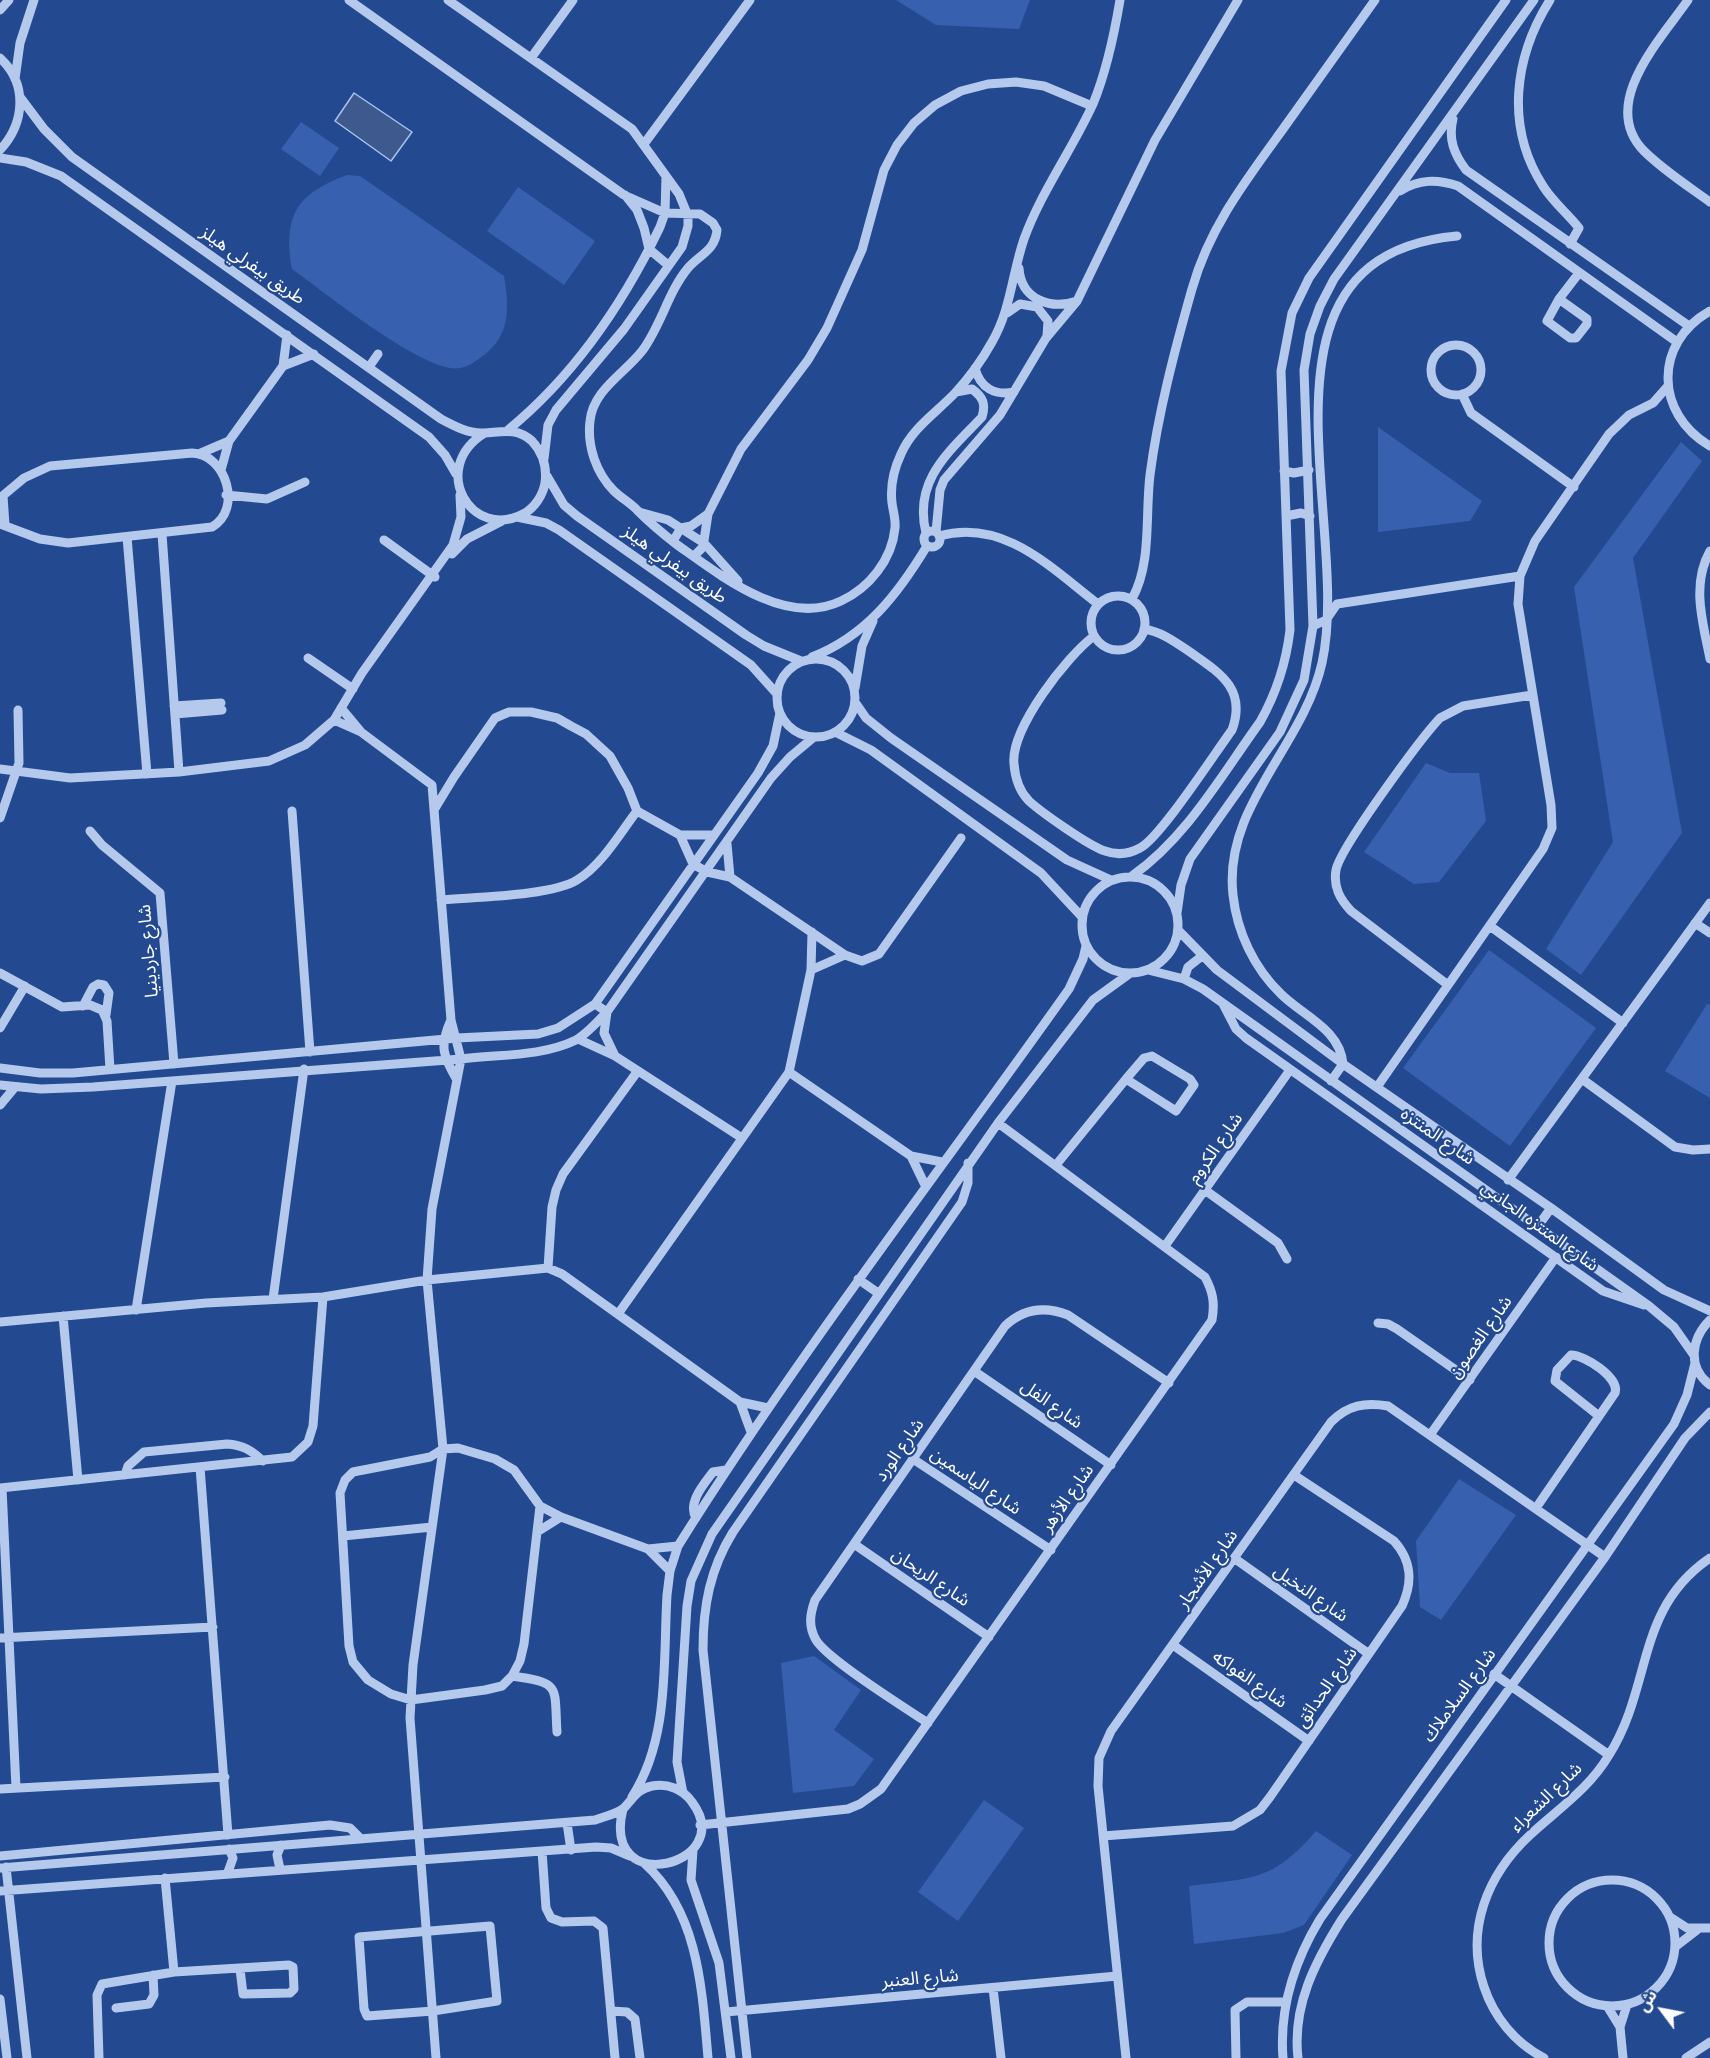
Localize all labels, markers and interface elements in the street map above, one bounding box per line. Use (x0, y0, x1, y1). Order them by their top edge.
street label: طريق بيفرلي هيلز (197, 221, 309, 309)
street label: طريق بيفرلي هيلز (619, 520, 731, 608)
street label: شارع جاردينيا (133, 903, 163, 999)
street label: شارع المنتزه (1397, 1103, 1479, 1169)
street label: شارع الكروم (1183, 1108, 1247, 1188)
street label: شارع المنتزه الجانبي (1477, 1176, 1603, 1276)
street label: شارع الغصون (1444, 1292, 1516, 1382)
street label: شارع الفل (1017, 1375, 1087, 1433)
street label: شارع الورد (870, 1414, 928, 1486)
street label: شارع الياسمين (926, 1443, 1026, 1519)
street label: شارع الأزهر (1036, 1460, 1098, 1536)
street label: شارع الأشجار (1172, 1525, 1242, 1613)
street label: شارع الريحان (888, 1543, 974, 1611)
street label: شارع النخيل (1270, 1559, 1352, 1627)
street label: شارع الحدائق (1290, 1643, 1362, 1731)
street label: شارع السلاملاك (1418, 1644, 1500, 1746)
street label: شارع الفواكه (1208, 1645, 1292, 1713)
street label: شارع الشعراء (1506, 1757, 1586, 1837)
street label: شارع العنبر (880, 1964, 960, 1992)
north arrow (1632, 1980, 1692, 2040)
text: ش (1632, 1986, 1660, 2015)

